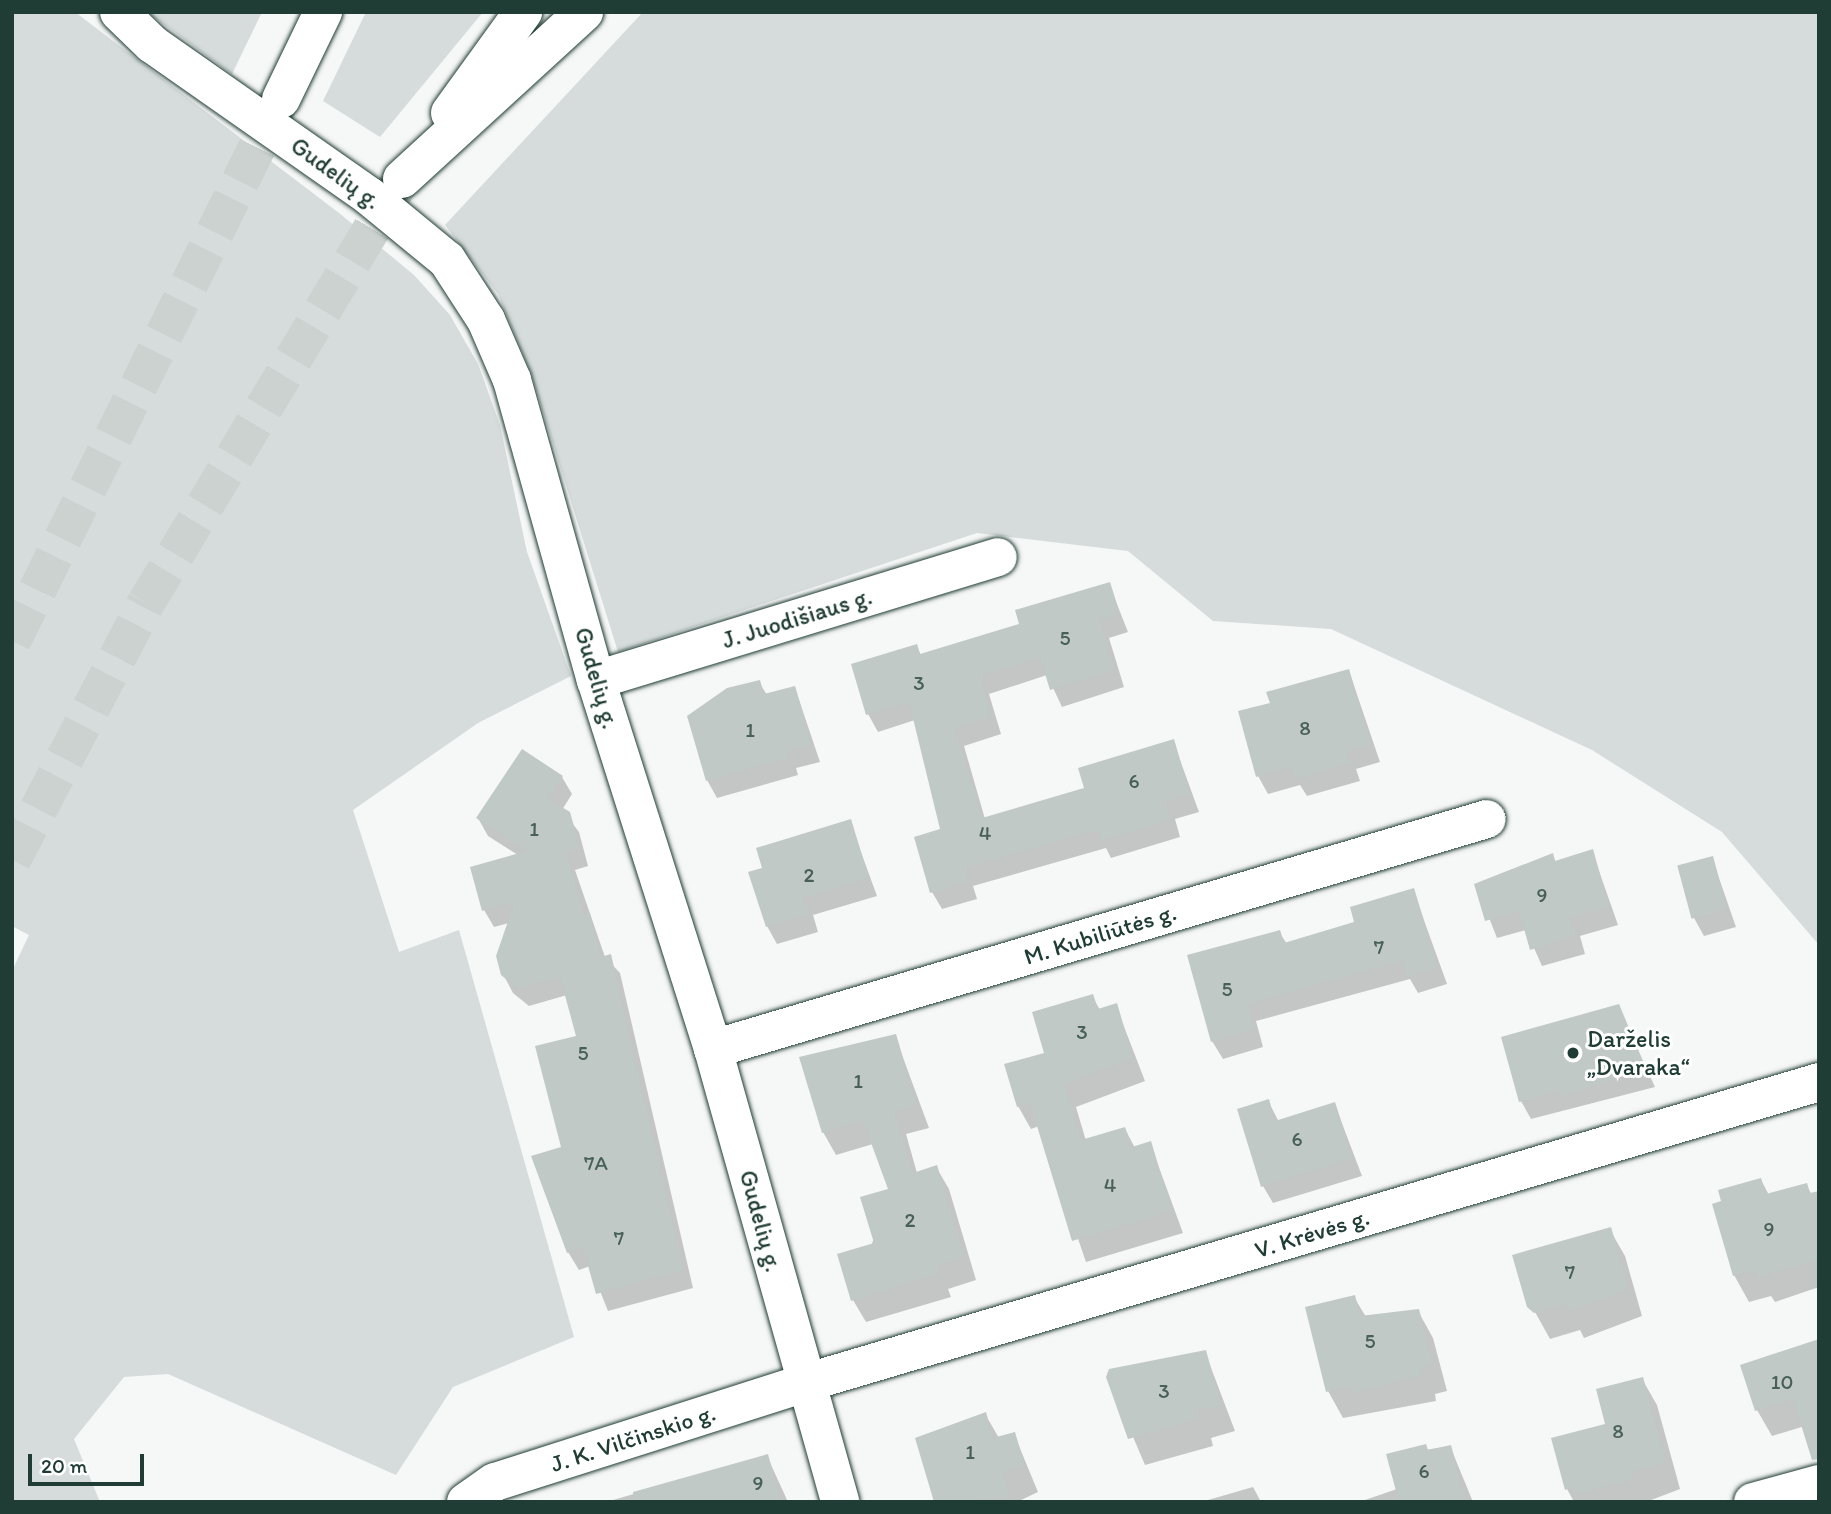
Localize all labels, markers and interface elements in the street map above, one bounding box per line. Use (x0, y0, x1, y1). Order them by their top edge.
street label: Gudelių g. (285, 131, 387, 215)
street label: J. Juodišiaus g. (718, 581, 876, 655)
street label: Gudelių g. (569, 624, 625, 732)
house number: 5 (1059, 625, 1071, 651)
house number: 3 (913, 670, 925, 696)
house number: 8 (1299, 715, 1311, 741)
house number: 1 (745, 717, 755, 743)
house number: 6 (1128, 768, 1140, 794)
house number: 1 (529, 816, 539, 842)
house number: 4 (979, 820, 991, 846)
house number: 2 (803, 862, 815, 888)
house number: 9 (1537, 882, 1547, 908)
street label: M. Kubiliūtės g. (1020, 897, 1180, 971)
house number: 7 (1374, 934, 1384, 960)
house number: 5 (1221, 976, 1233, 1002)
house number: 3 (1076, 1019, 1088, 1045)
place label: Darželis „Dvaraka“ (1587, 1025, 1690, 1081)
house number: 5 (577, 1040, 589, 1066)
marker: Darželis „Dvaraka“ (1565, 1045, 1581, 1061)
house number: 1 (853, 1068, 863, 1094)
house number: 6 (1291, 1126, 1303, 1152)
house number: 7A (584, 1150, 608, 1176)
street label: Gudelių g. (734, 1167, 788, 1275)
house number: 4 (1104, 1172, 1116, 1198)
street label: V. Krėvės g. (1251, 1202, 1373, 1264)
house number: 2 (904, 1207, 916, 1233)
house number: 9 (1764, 1216, 1774, 1242)
house number: 7 (614, 1225, 624, 1251)
house number: 7 (1565, 1259, 1575, 1285)
house number: 5 (1364, 1328, 1376, 1354)
house number: 10 (1771, 1369, 1793, 1395)
house number: 3 (1158, 1378, 1170, 1404)
street label: J. K. Vilčinskio g. (547, 1398, 719, 1478)
house number: 8 (1612, 1418, 1624, 1444)
house number: 1 (965, 1439, 975, 1465)
scale bar (32, 1440, 147, 1484)
text: 20 m (41, 1453, 87, 1478)
house number: 6 (1418, 1458, 1430, 1484)
house number: 9 (753, 1470, 763, 1496)

